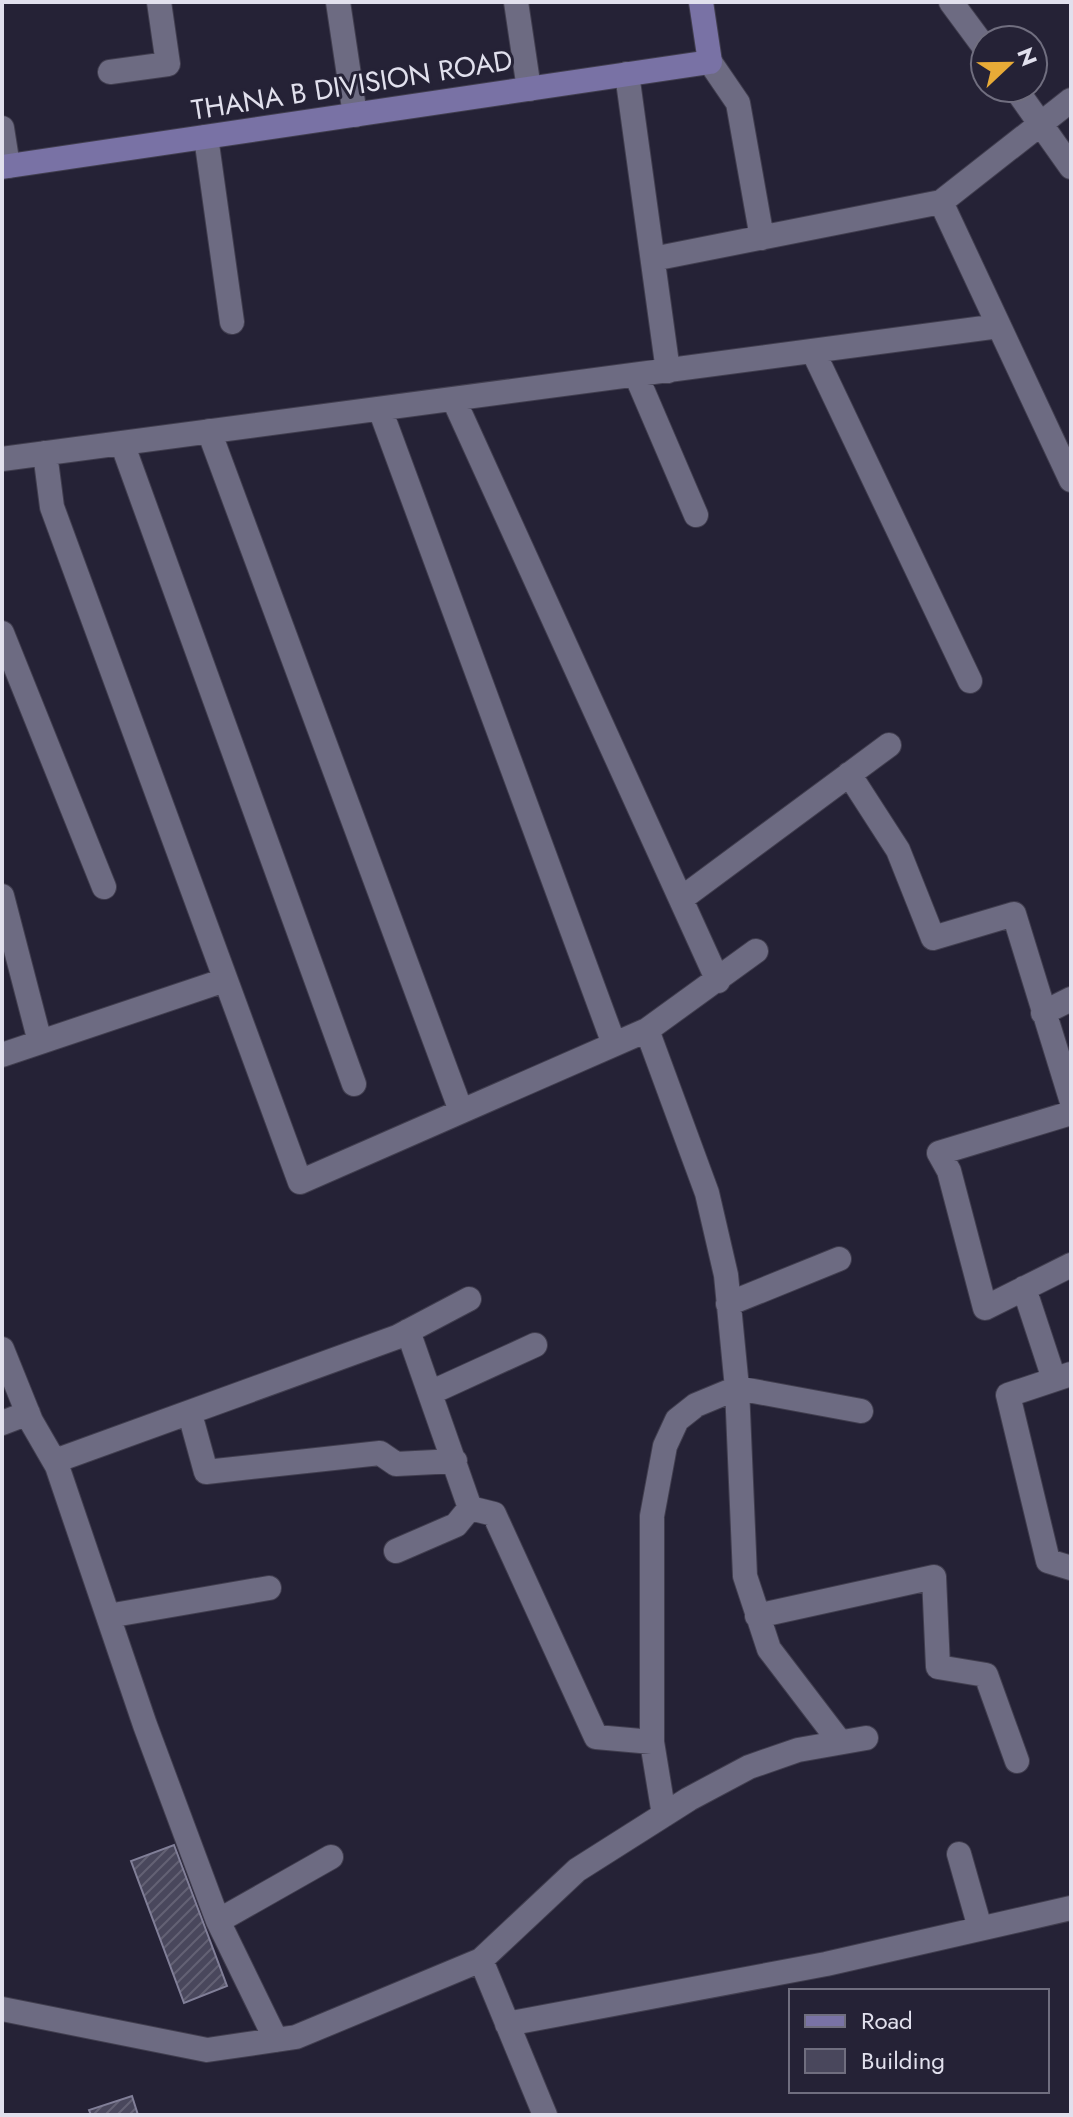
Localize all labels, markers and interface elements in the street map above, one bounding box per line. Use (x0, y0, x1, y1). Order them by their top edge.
north arrow (969, 24, 1049, 104)
street label: THANA B DIVISION ROAD (189, 39, 515, 131)
text: N (1009, 42, 1046, 71)
legend (789, 1989, 1049, 2093)
text: Road (861, 2003, 913, 2038)
text: Building (861, 2043, 945, 2078)

